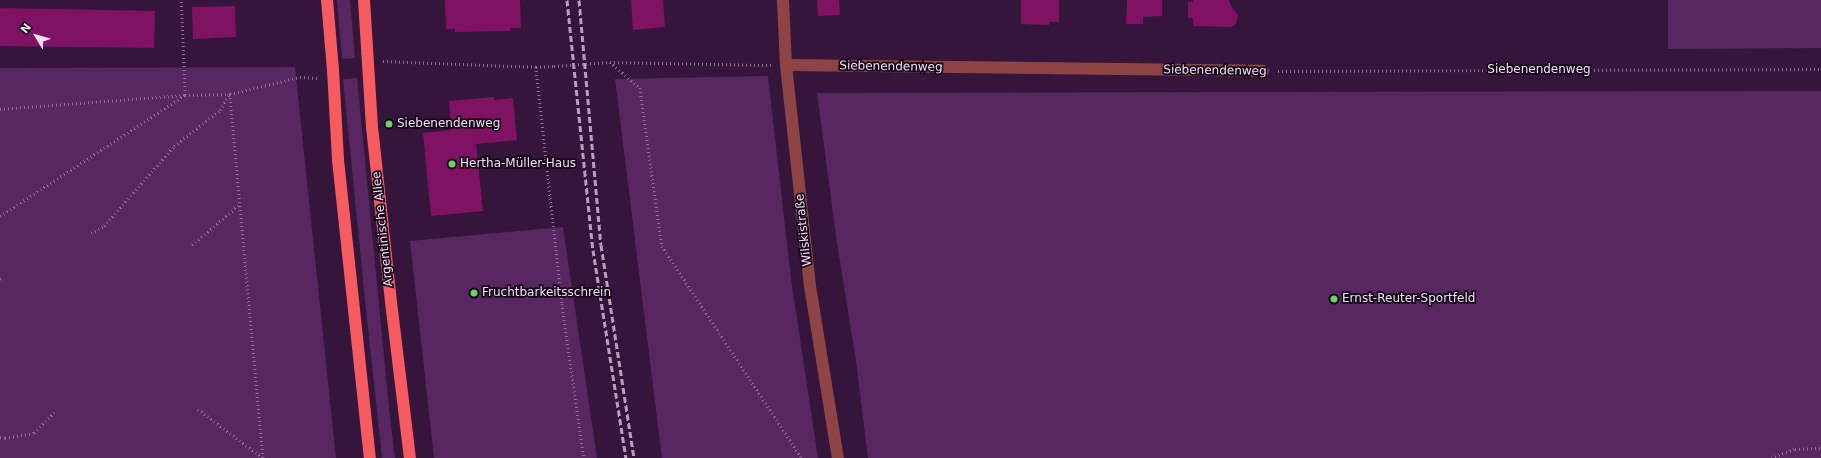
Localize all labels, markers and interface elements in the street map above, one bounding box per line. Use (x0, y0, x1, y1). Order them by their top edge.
north arrow (16, 16, 56, 56)
text: N (18, 21, 34, 36)
street label: Siebenendenweg (839, 59, 943, 75)
street label: Siebenendenweg (1163, 63, 1267, 79)
street label: Siebenendenweg (1487, 63, 1591, 77)
place label: Siebenendenweg (397, 117, 500, 131)
marker: Siebenendenweg (384, 119, 394, 129)
place label: Hertha-Müller-Haus (460, 157, 576, 171)
marker: Hertha-Müller-Haus (447, 159, 457, 169)
street label: Argentinische Allee (370, 171, 396, 287)
street label: Wilskistraße (793, 193, 815, 267)
place label: Fruchtbarkeitsschrein (482, 286, 611, 300)
marker: Fruchtbarkeitsschrein (469, 288, 479, 298)
place label: Ernst-Reuter-Sportfeld (1342, 292, 1475, 306)
marker: Ernst-Reuter-Sportfeld (1329, 294, 1339, 304)

